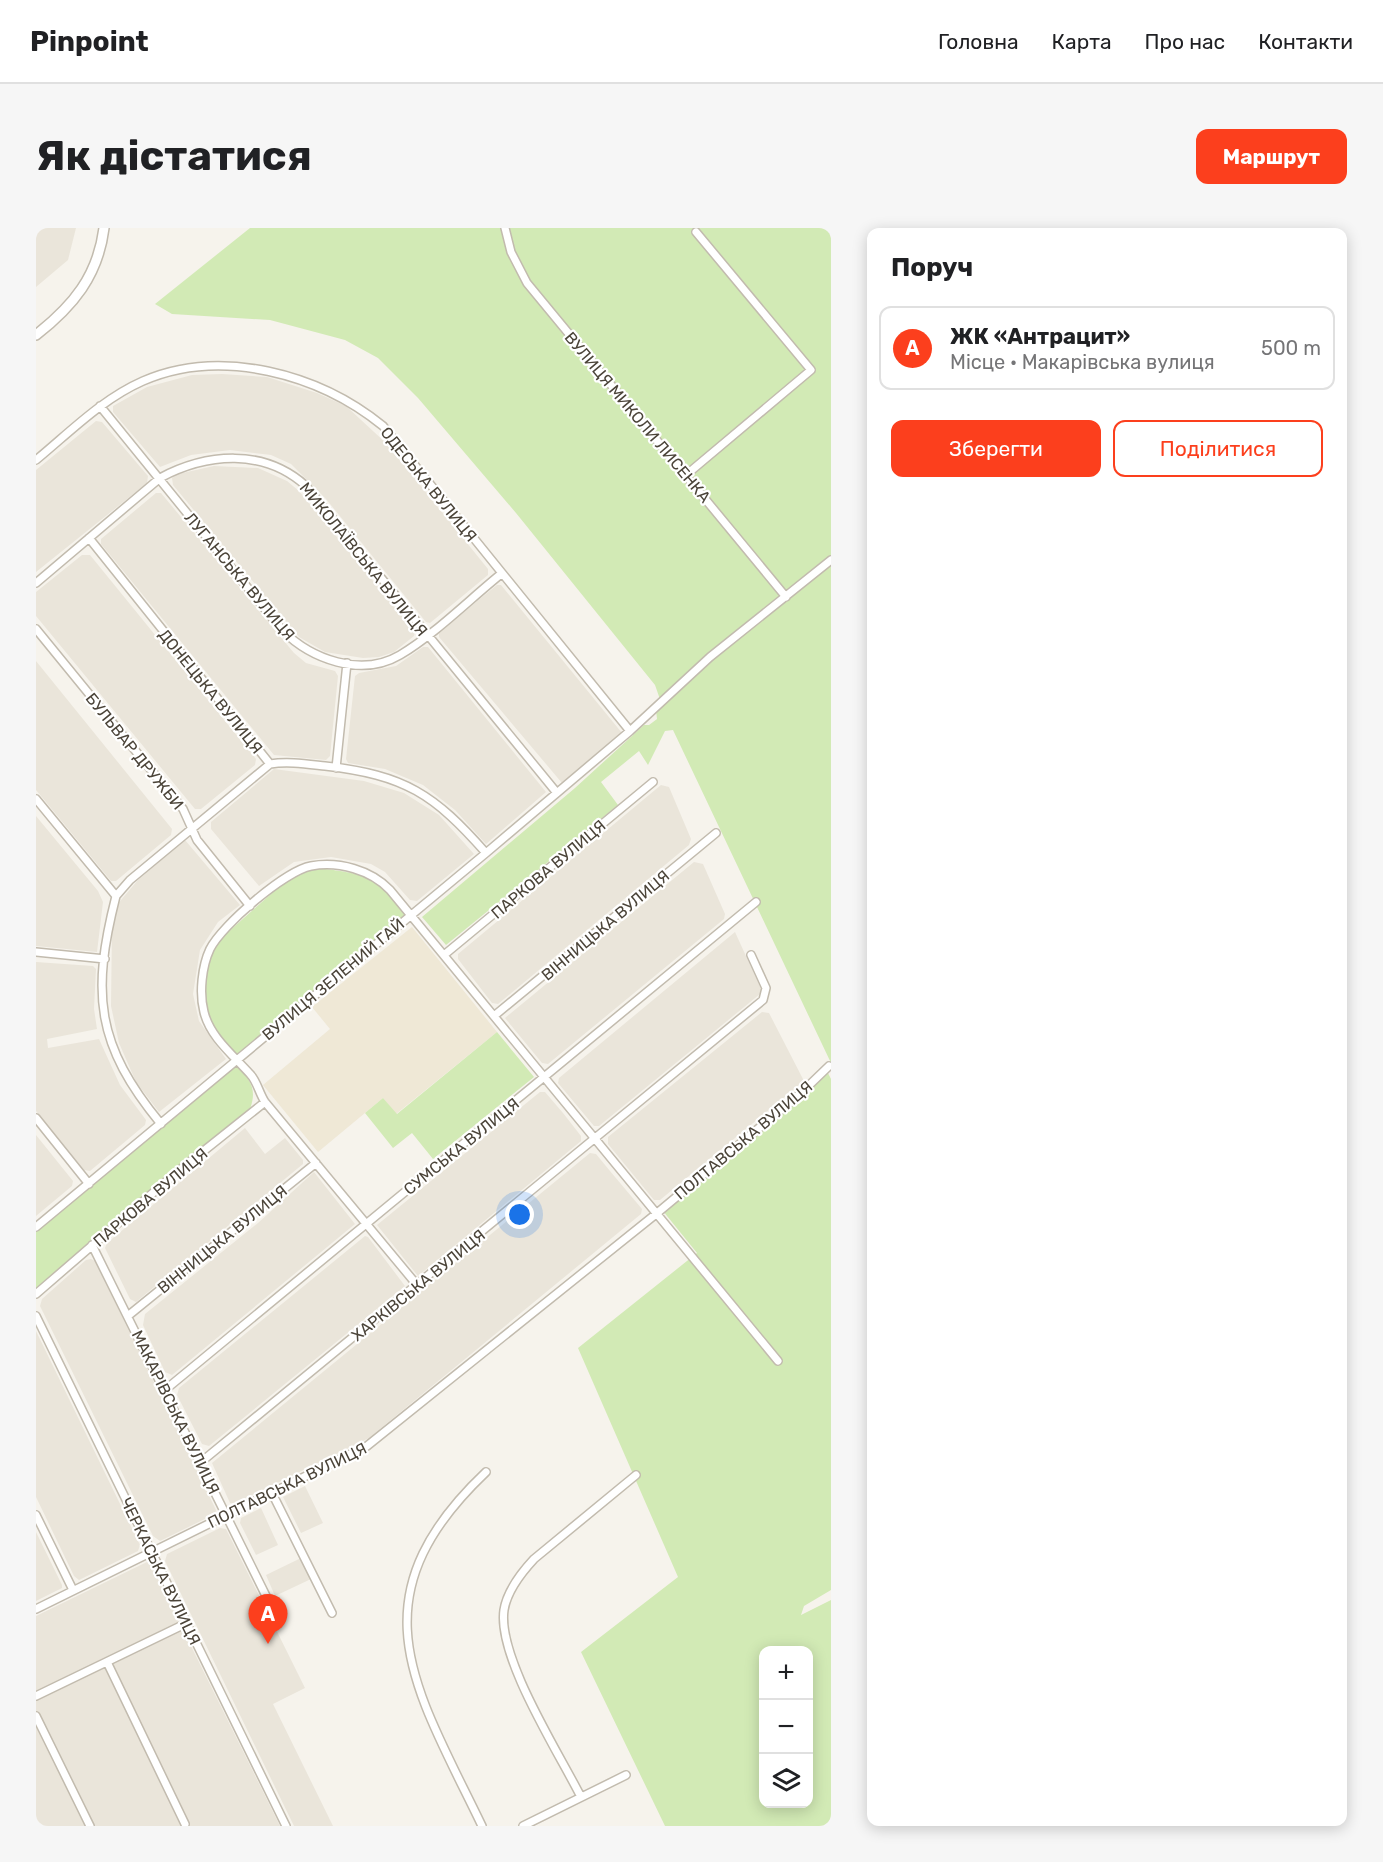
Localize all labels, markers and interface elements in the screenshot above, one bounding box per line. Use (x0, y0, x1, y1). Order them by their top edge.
text: Pinpoint (30, 25, 149, 58)
text: Головна (938, 29, 1019, 54)
text: Карта (1052, 29, 1112, 54)
text: Про нас (1145, 29, 1225, 54)
text: Контакти (1258, 29, 1353, 54)
button: Маршрут (1196, 129, 1347, 184)
text: Як дістатися (36, 131, 312, 181)
text: Поруч (891, 252, 973, 283)
text: ЖК «Антрацит» (950, 323, 1130, 350)
street label: ВУЛИЦЯ МИКОЛИ ЛИСЕНКА (561, 328, 715, 507)
text: A (905, 336, 920, 360)
text: 500 m (1261, 336, 1321, 360)
text: Місце · Макарівська вулиця (950, 350, 1215, 374)
button: Зберегти (891, 420, 1101, 477)
button: Поділитися (1113, 420, 1323, 477)
street label: ОДЕСЬКА ВУЛИЦЯ (377, 423, 481, 545)
street label: МИКОЛАЇВСЬКА ВУЛИЦЯ (296, 479, 431, 640)
street label: ЛУГАНСЬКА ВУЛИЦЯ (180, 508, 299, 644)
street label: ДОНЕЦЬКА ВУЛИЦЯ (155, 625, 267, 757)
street label: БУЛЬВАР ДРУЖБИ (82, 689, 188, 814)
street label: ПАРКОВА ВУЛИЦЯ (487, 816, 609, 923)
street label: ВІННИЦЬКА ВУЛИЦЯ (538, 866, 673, 984)
street label: ВУЛИЦЯ ЗЕЛЕНИЙ ГАЙ (258, 914, 408, 1044)
street label: ПОЛТАВСЬКА ВУЛИЦЯ (670, 1077, 816, 1204)
street label: СУМСЬКА ВУЛИЦЯ (400, 1094, 523, 1199)
street label: ПАРКОВА ВУЛИЦЯ (89, 1144, 211, 1251)
street label: ВІННИЦЬКА ВУЛИЦЯ (154, 1181, 291, 1297)
your location (505, 1200, 534, 1229)
street label: ХАРКІВСЬКА ВУЛИЦЯ (348, 1226, 489, 1345)
street label: МАКАРІВСЬКА ВУЛИЦЯ (128, 1327, 224, 1497)
street label: ПОЛТАВСЬКА ВУЛИЦЯ (205, 1439, 370, 1532)
street label: ЧЕРКАСЬКА ВУЛИЦЯ (117, 1494, 205, 1648)
pin: A (248, 1594, 288, 1644)
map controls (759, 1646, 813, 1808)
button: + (759, 1646, 813, 1700)
button: − (759, 1700, 813, 1754)
button: layers (759, 1754, 813, 1808)

